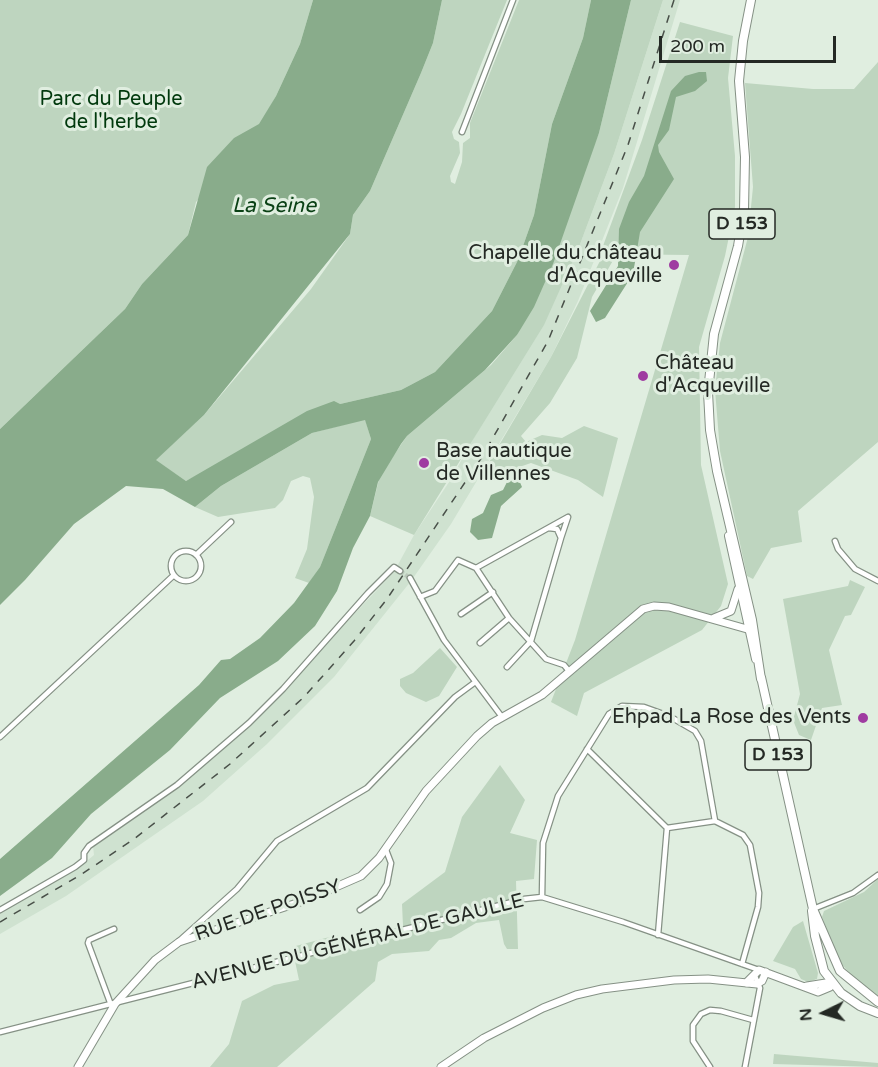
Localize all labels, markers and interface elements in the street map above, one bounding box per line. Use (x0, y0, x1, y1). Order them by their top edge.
scale bar (662, 24, 839, 62)
text: 200 m (670, 35, 725, 57)
park label: Parc du Peuple de l'herbe (40, 88, 182, 135)
water label: La Seine (232, 193, 316, 219)
road number: D 153 (709, 209, 775, 239)
place label: Chapelle du château d'Acqueville (468, 242, 662, 289)
marker: Chapelle du château d'Acqueville (667, 258, 681, 272)
place label: Château d'Acqueville (655, 352, 770, 399)
marker: Château d'Acqueville (636, 369, 650, 383)
place label: Base nautique de Villennes (436, 440, 571, 487)
marker: Base nautique de Villennes (417, 456, 431, 470)
place label: Ehpad La Rose des Vents (612, 706, 851, 730)
marker: Ehpad La Rose des Vents (856, 711, 870, 725)
road number: D 153 (745, 740, 811, 770)
street label: RUE DE POISSY (192, 875, 344, 947)
street label: AVENUE DU GÉNÉRAL DE GAULLE (189, 889, 527, 995)
north arrow (794, 983, 854, 1043)
text: N (796, 1007, 817, 1022)

